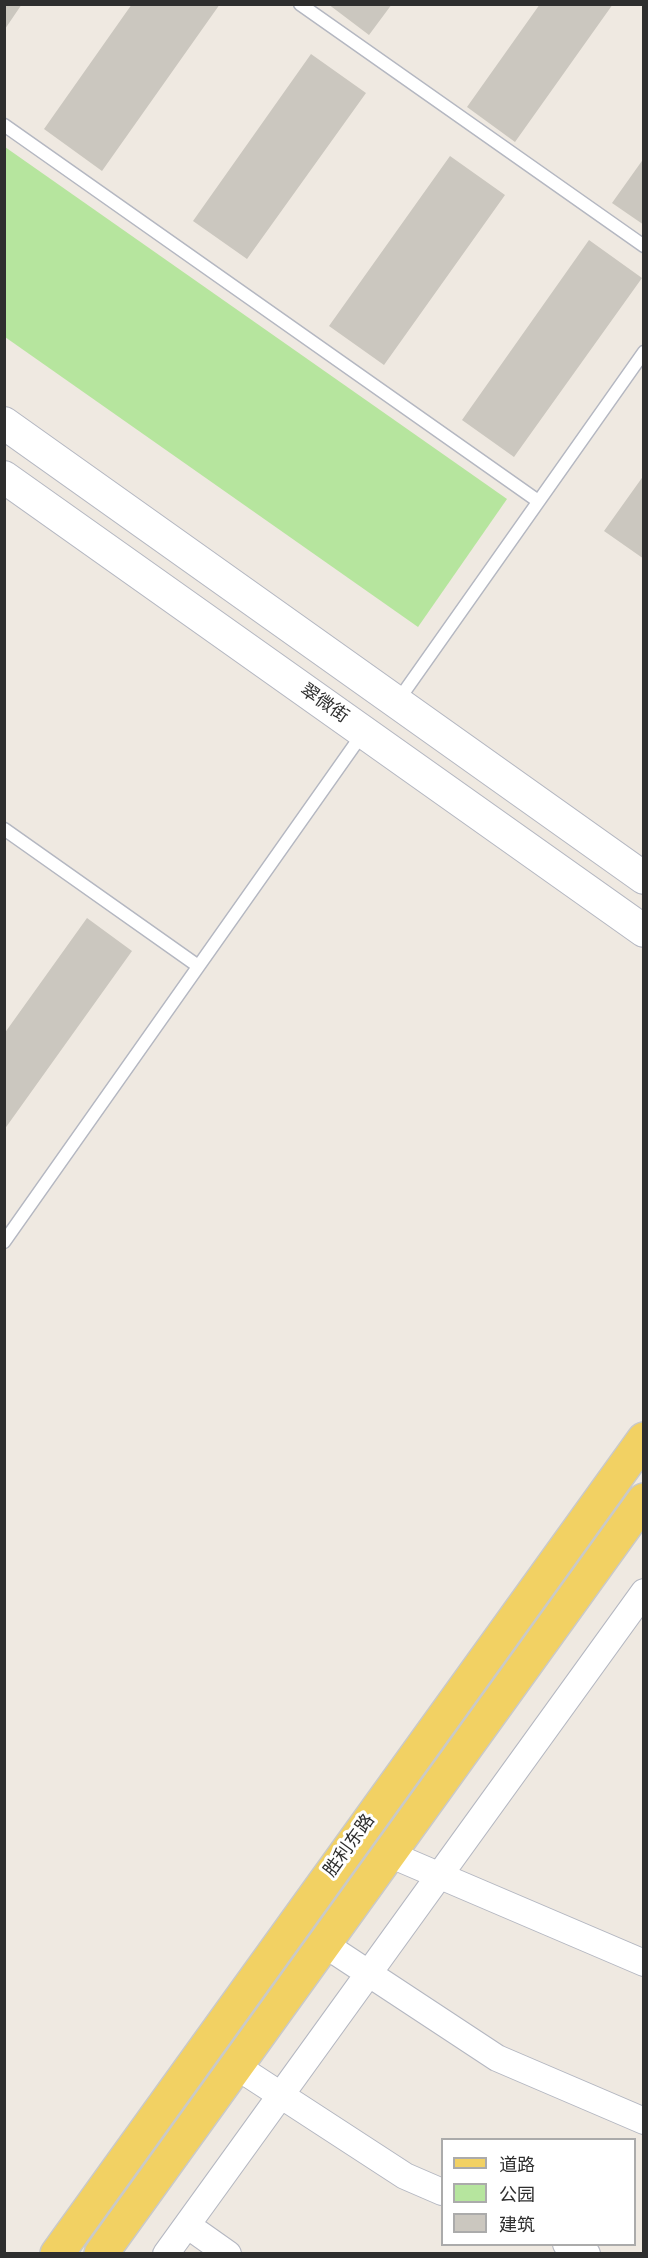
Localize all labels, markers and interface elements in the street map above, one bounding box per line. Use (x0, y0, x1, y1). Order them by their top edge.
street label: 翠微街 (296, 680, 352, 728)
street label: 胜利东路 (320, 1811, 380, 1881)
legend (441, 2138, 636, 2246)
text: 道路 (499, 2155, 535, 2176)
text: 公园 (499, 2185, 535, 2206)
text: 建筑 (499, 2215, 535, 2236)

